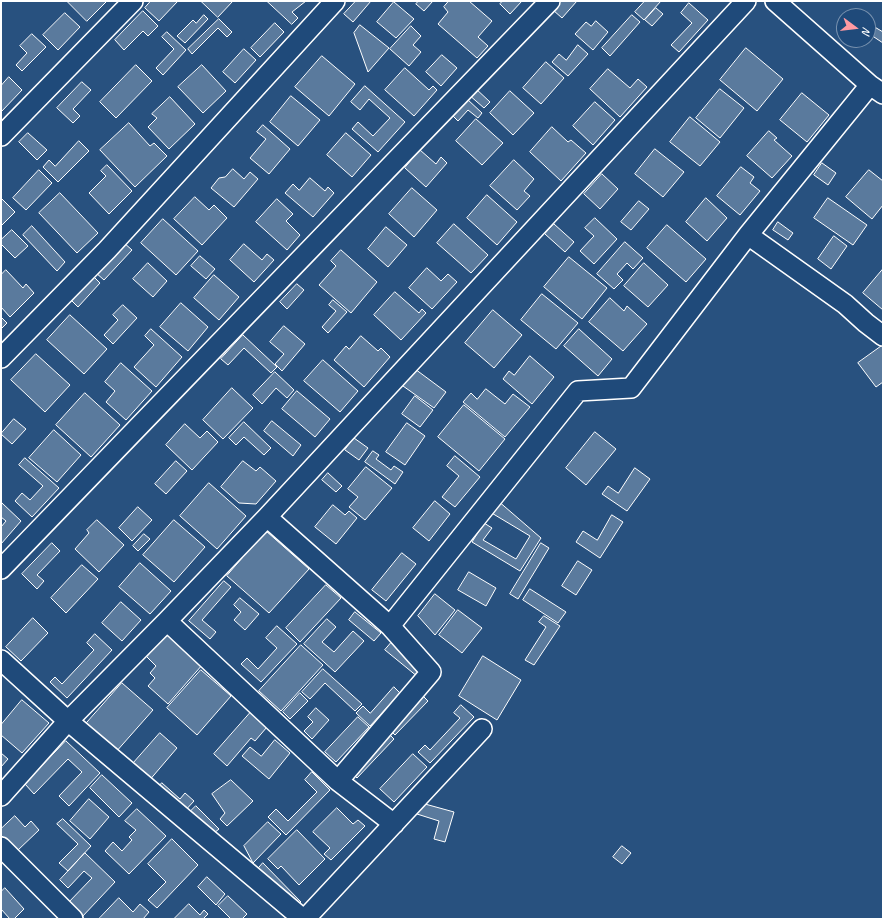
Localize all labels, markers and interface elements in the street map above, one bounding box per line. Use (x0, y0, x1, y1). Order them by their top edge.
north arrow (836, 8, 876, 48)
text: N (859, 26, 874, 36)

